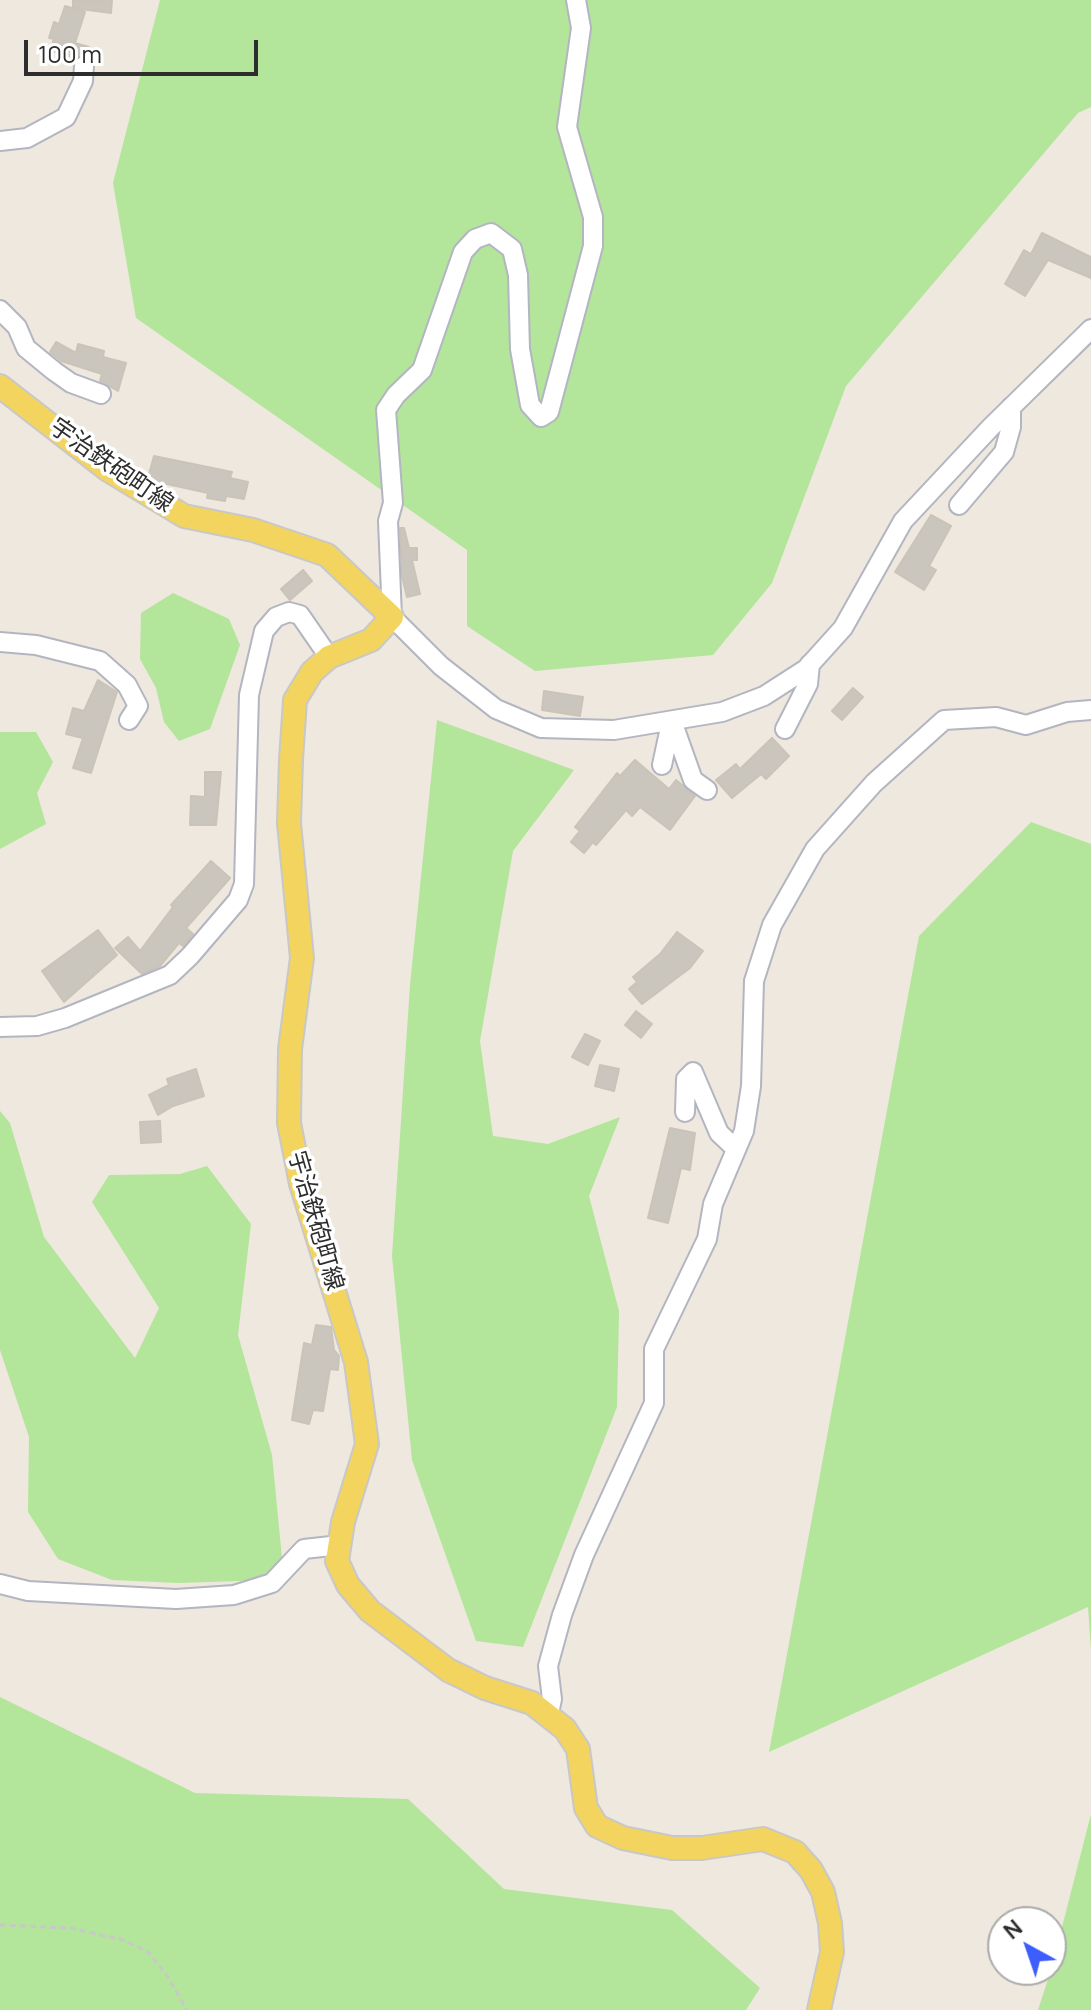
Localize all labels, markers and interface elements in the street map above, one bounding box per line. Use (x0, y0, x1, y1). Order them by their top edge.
scale bar (28, 24, 262, 74)
text: 100 m (38, 37, 102, 70)
street label: 宇治鉄砲町線 (44, 413, 178, 519)
street label: 宇治鉄砲町線 (281, 1148, 349, 1294)
north arrow (987, 1906, 1067, 1986)
text: N (997, 1913, 1029, 1946)

